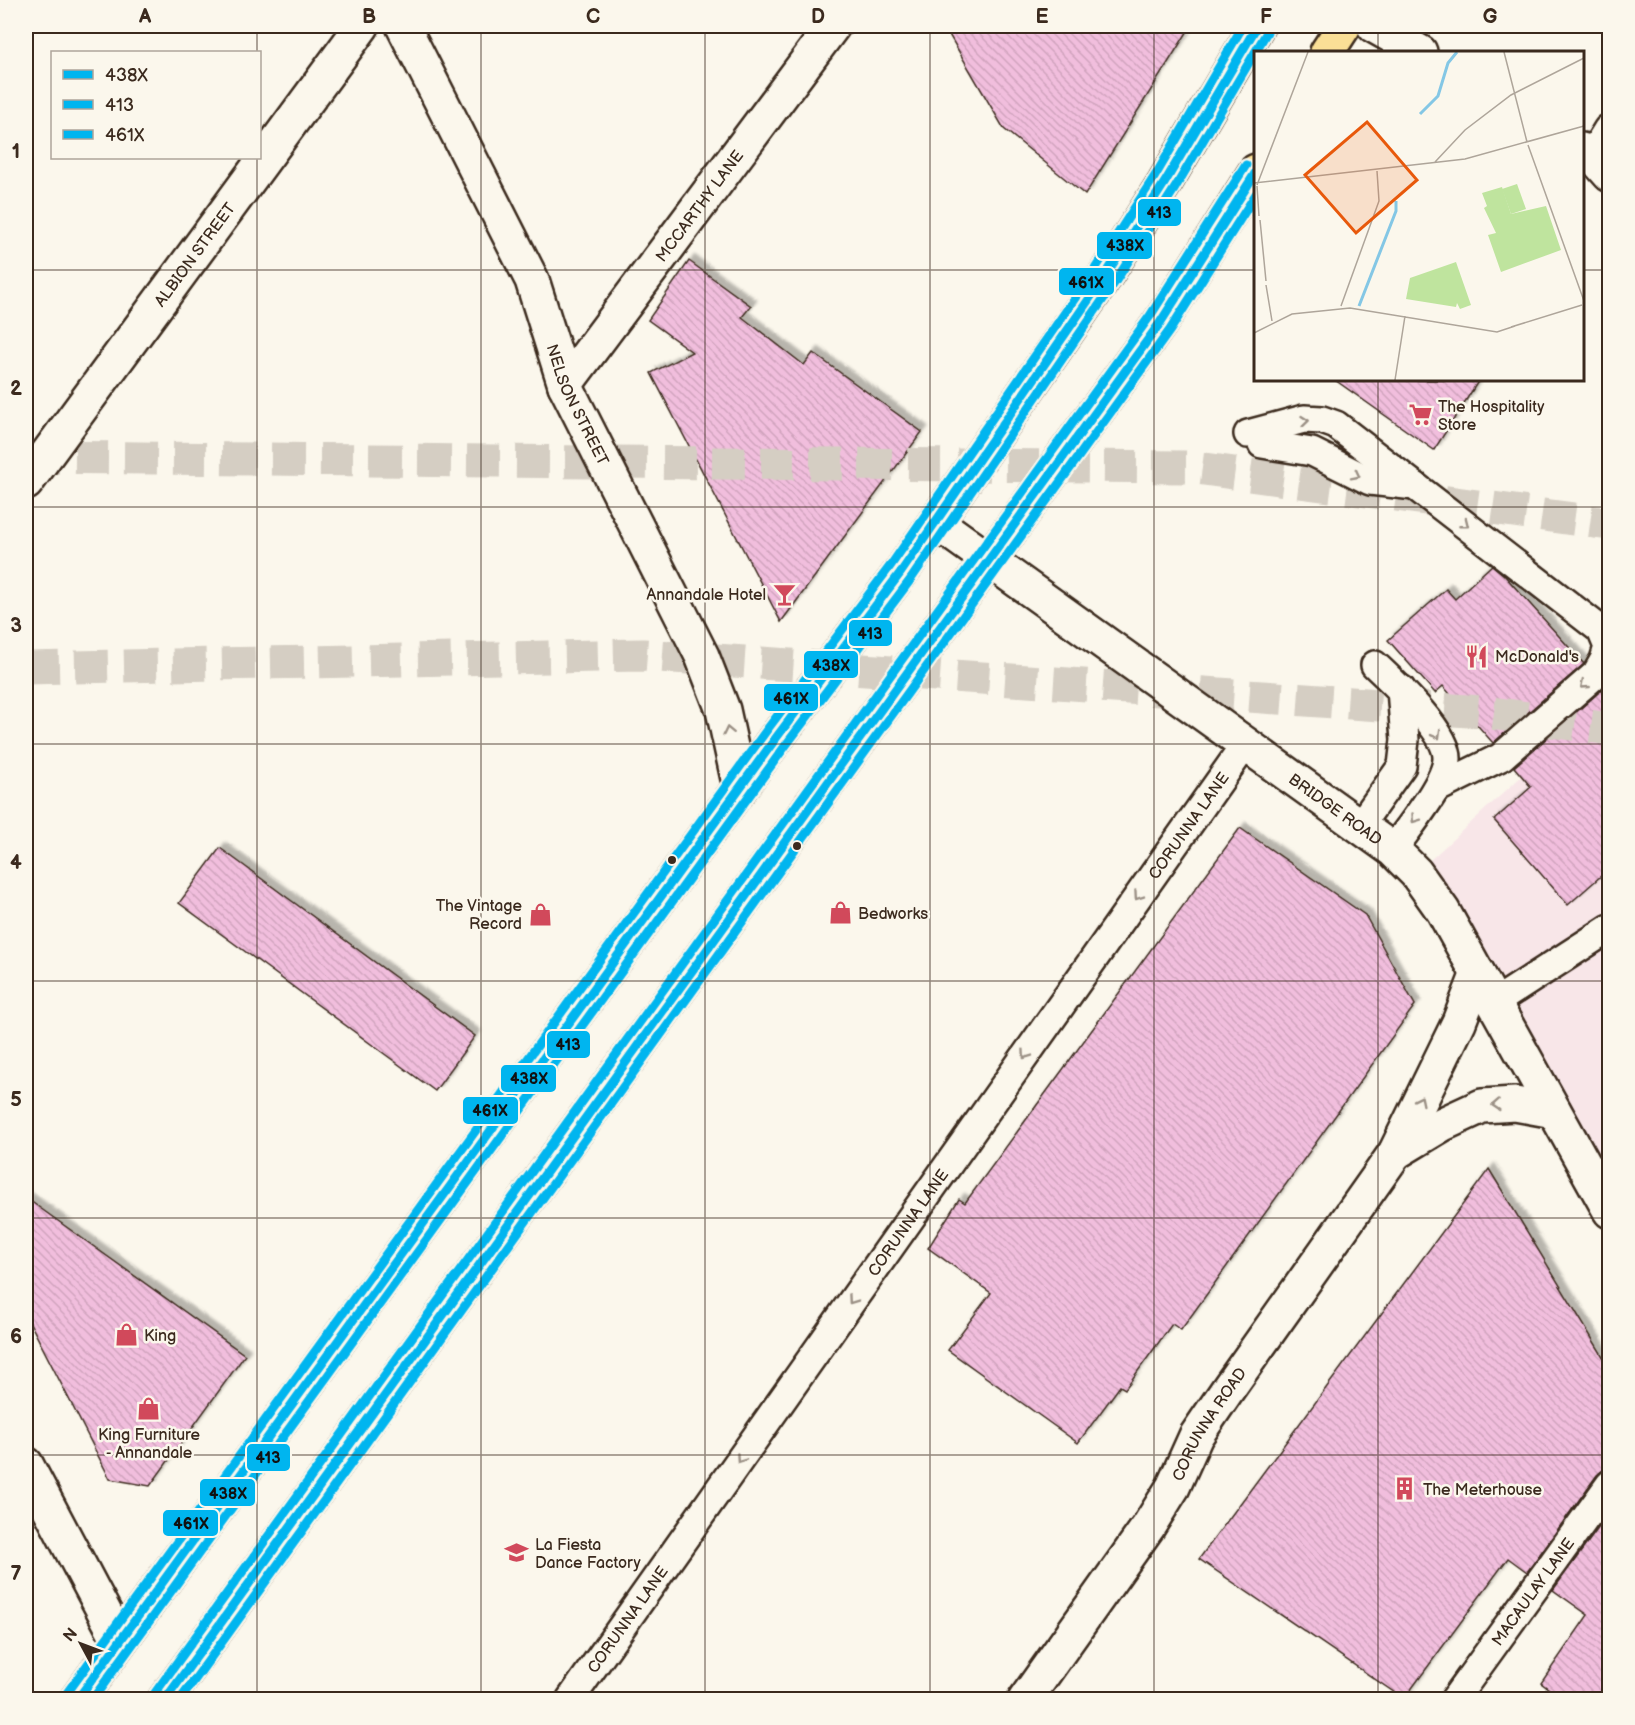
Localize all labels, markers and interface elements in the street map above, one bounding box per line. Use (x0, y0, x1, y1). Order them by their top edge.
text: A (138, 5, 152, 29)
text: B (362, 5, 376, 29)
text: C (586, 5, 600, 29)
text: D (811, 5, 825, 29)
text: E (1036, 5, 1049, 29)
text: F (1260, 5, 1272, 29)
text: G (1483, 5, 1498, 29)
legend (51, 51, 261, 159)
inset map (1254, 51, 1584, 381)
text: 438X (105, 65, 149, 86)
text: 413 (105, 95, 134, 116)
text: 461X (105, 125, 145, 146)
text: 1 (12, 140, 20, 164)
street label: MCCARTHY LANE (652, 147, 748, 266)
line badge: 413 (1137, 198, 1182, 227)
street label: ALBION STREET (151, 199, 240, 311)
text: 413 (1146, 204, 1172, 223)
line badge: 438X (1096, 231, 1153, 260)
text: 438X (1106, 237, 1144, 256)
line badge: 461X (1058, 267, 1115, 296)
text: 461X (1068, 274, 1104, 293)
street label: NELSON STREET (542, 342, 612, 469)
text: 2 (10, 377, 22, 401)
place label: The Hospitality Store (1438, 398, 1545, 435)
supermarket icon: The Hospitality Store (1407, 402, 1433, 428)
one-way arrow (1300, 415, 1309, 427)
one-way arrow (1350, 467, 1361, 479)
one-way arrow (1458, 517, 1469, 528)
bar icon: Annandale Hotel (771, 581, 797, 607)
place label: Annandale Hotel (647, 586, 766, 605)
text: 3 (10, 614, 22, 638)
line badge: 413 (848, 619, 893, 647)
text: 413 (857, 625, 883, 644)
restaurant icon: McDonald's (1464, 643, 1490, 669)
place label: McDonald's (1495, 648, 1579, 667)
line badge: 438X (803, 650, 859, 679)
text: 438X (812, 657, 850, 676)
one-way arrow (1580, 678, 1590, 689)
line badge: 461X (763, 683, 819, 712)
text: 461X (773, 690, 809, 709)
one-way arrow (722, 726, 735, 736)
one-way arrow (1430, 729, 1441, 739)
street label: CORUNNA LANE (1145, 769, 1234, 883)
street label: BRIDGE ROAD (1284, 770, 1385, 850)
one-way arrow (1411, 813, 1422, 824)
unlabelled marker (791, 840, 803, 852)
text: 4 (10, 851, 22, 875)
unlabelled marker (666, 854, 678, 866)
one-way arrow (1134, 889, 1145, 900)
place label: The Vintage Record (436, 897, 523, 934)
shop icon: Bedworks (827, 900, 853, 926)
shop icon: The Vintage Record (527, 901, 553, 927)
place label: Bedworks (858, 905, 928, 924)
line badge: 413 (546, 1030, 591, 1059)
text: 413 (555, 1036, 581, 1055)
one-way arrow (1022, 1048, 1033, 1059)
line badge: 438X (500, 1064, 557, 1093)
text: 438X (510, 1070, 548, 1089)
text: 5 (10, 1088, 22, 1112)
line badge: 461X (462, 1096, 519, 1125)
one-way arrow (1413, 1096, 1425, 1107)
one-way arrow (1492, 1098, 1501, 1111)
text: 461X (472, 1102, 508, 1121)
street label: CORUNNA LANE (865, 1166, 953, 1280)
one-way arrow (848, 1293, 859, 1304)
shop icon: King (113, 1322, 139, 1348)
text: 6 (10, 1325, 22, 1349)
place label: King (144, 1327, 176, 1346)
street label: CORUNNA ROAD (1169, 1364, 1251, 1484)
shop icon: King Furniture - Annandale (136, 1396, 162, 1422)
place label: King Furniture - Annandale (98, 1426, 201, 1463)
line badge: 413 (246, 1443, 291, 1472)
text: 413 (255, 1449, 281, 1468)
one-way arrow (736, 1452, 747, 1463)
building icon: The Meterhouse (1392, 1476, 1418, 1502)
line badge: 438X (199, 1478, 256, 1507)
place label: The Meterhouse (1423, 1481, 1542, 1500)
text: 438X (209, 1485, 247, 1504)
line badge: 461X (162, 1509, 219, 1537)
text: 461X (173, 1515, 209, 1534)
street label: MACAULAY LANE (1488, 1535, 1579, 1650)
place label: La Fiesta Dance Factory (535, 1536, 642, 1573)
school or university icon: La Fiesta Dance Factory (504, 1540, 530, 1566)
text: 7 (10, 1562, 22, 1586)
street label: CORUNNA LANE (584, 1563, 673, 1677)
north arrow (51, 1614, 111, 1674)
text: N (60, 1624, 82, 1646)

